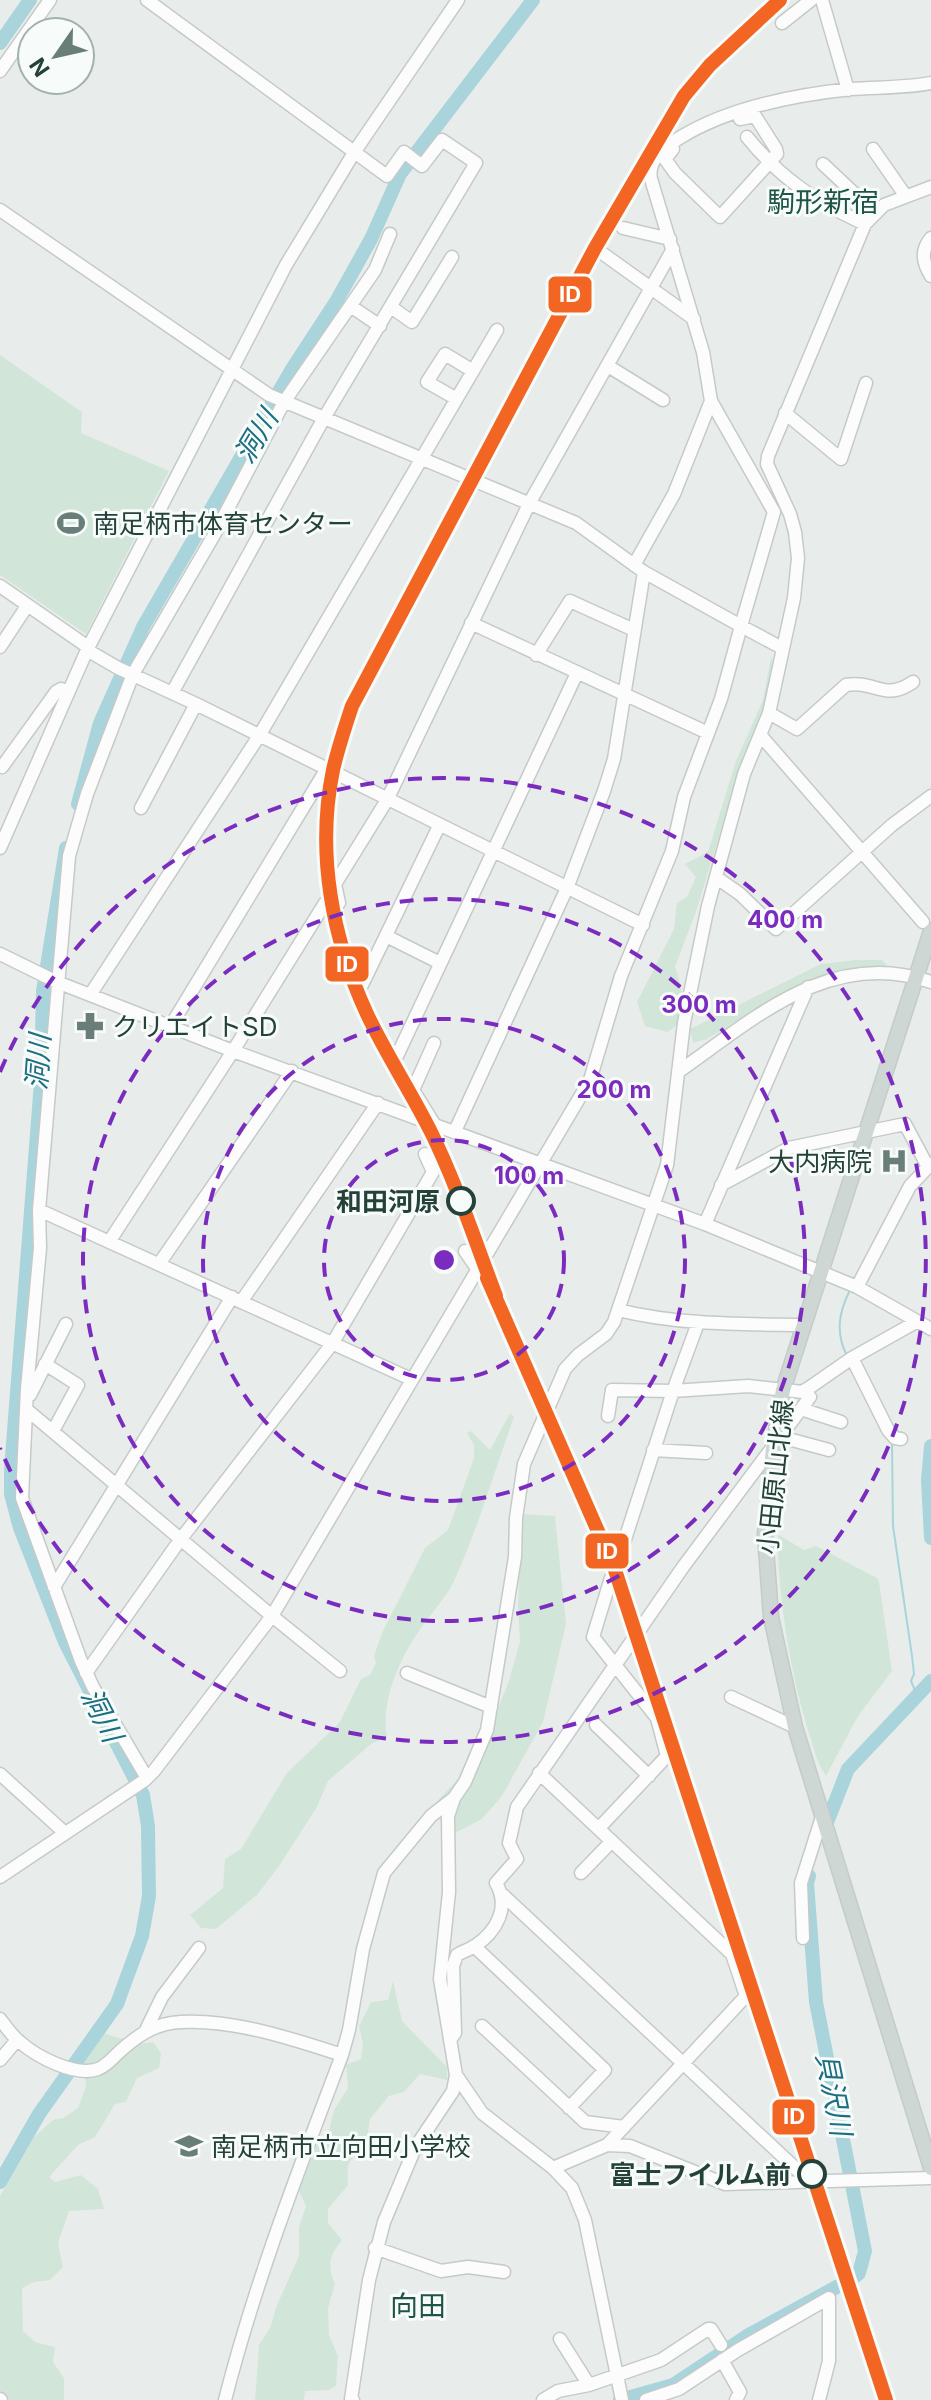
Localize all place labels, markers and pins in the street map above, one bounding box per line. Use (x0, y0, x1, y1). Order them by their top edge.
sports icon: 南足柄市体育センター (56, 508, 86, 538)
place label: 南足柄市体育センター (93, 508, 353, 539)
pharmacy icon: クリエイトSD (75, 1011, 105, 1041)
place label: クリエイトSD (112, 1011, 277, 1042)
place label: 大内病院 (768, 1146, 872, 1177)
hospital icon: 大内病院 (879, 1146, 909, 1176)
place label: 和田河原 (336, 1186, 440, 1217)
marker: 和田河原 (447, 1187, 475, 1215)
centre of rings (430, 1246, 458, 1274)
school or university icon: 南足柄市立向田小学校 (174, 2131, 204, 2161)
place label: 南足柄市立向田小学校 (211, 2131, 471, 2162)
place label: 富士フイルム前 (610, 2159, 791, 2190)
marker: 富士フイルム前 (798, 2160, 826, 2188)

